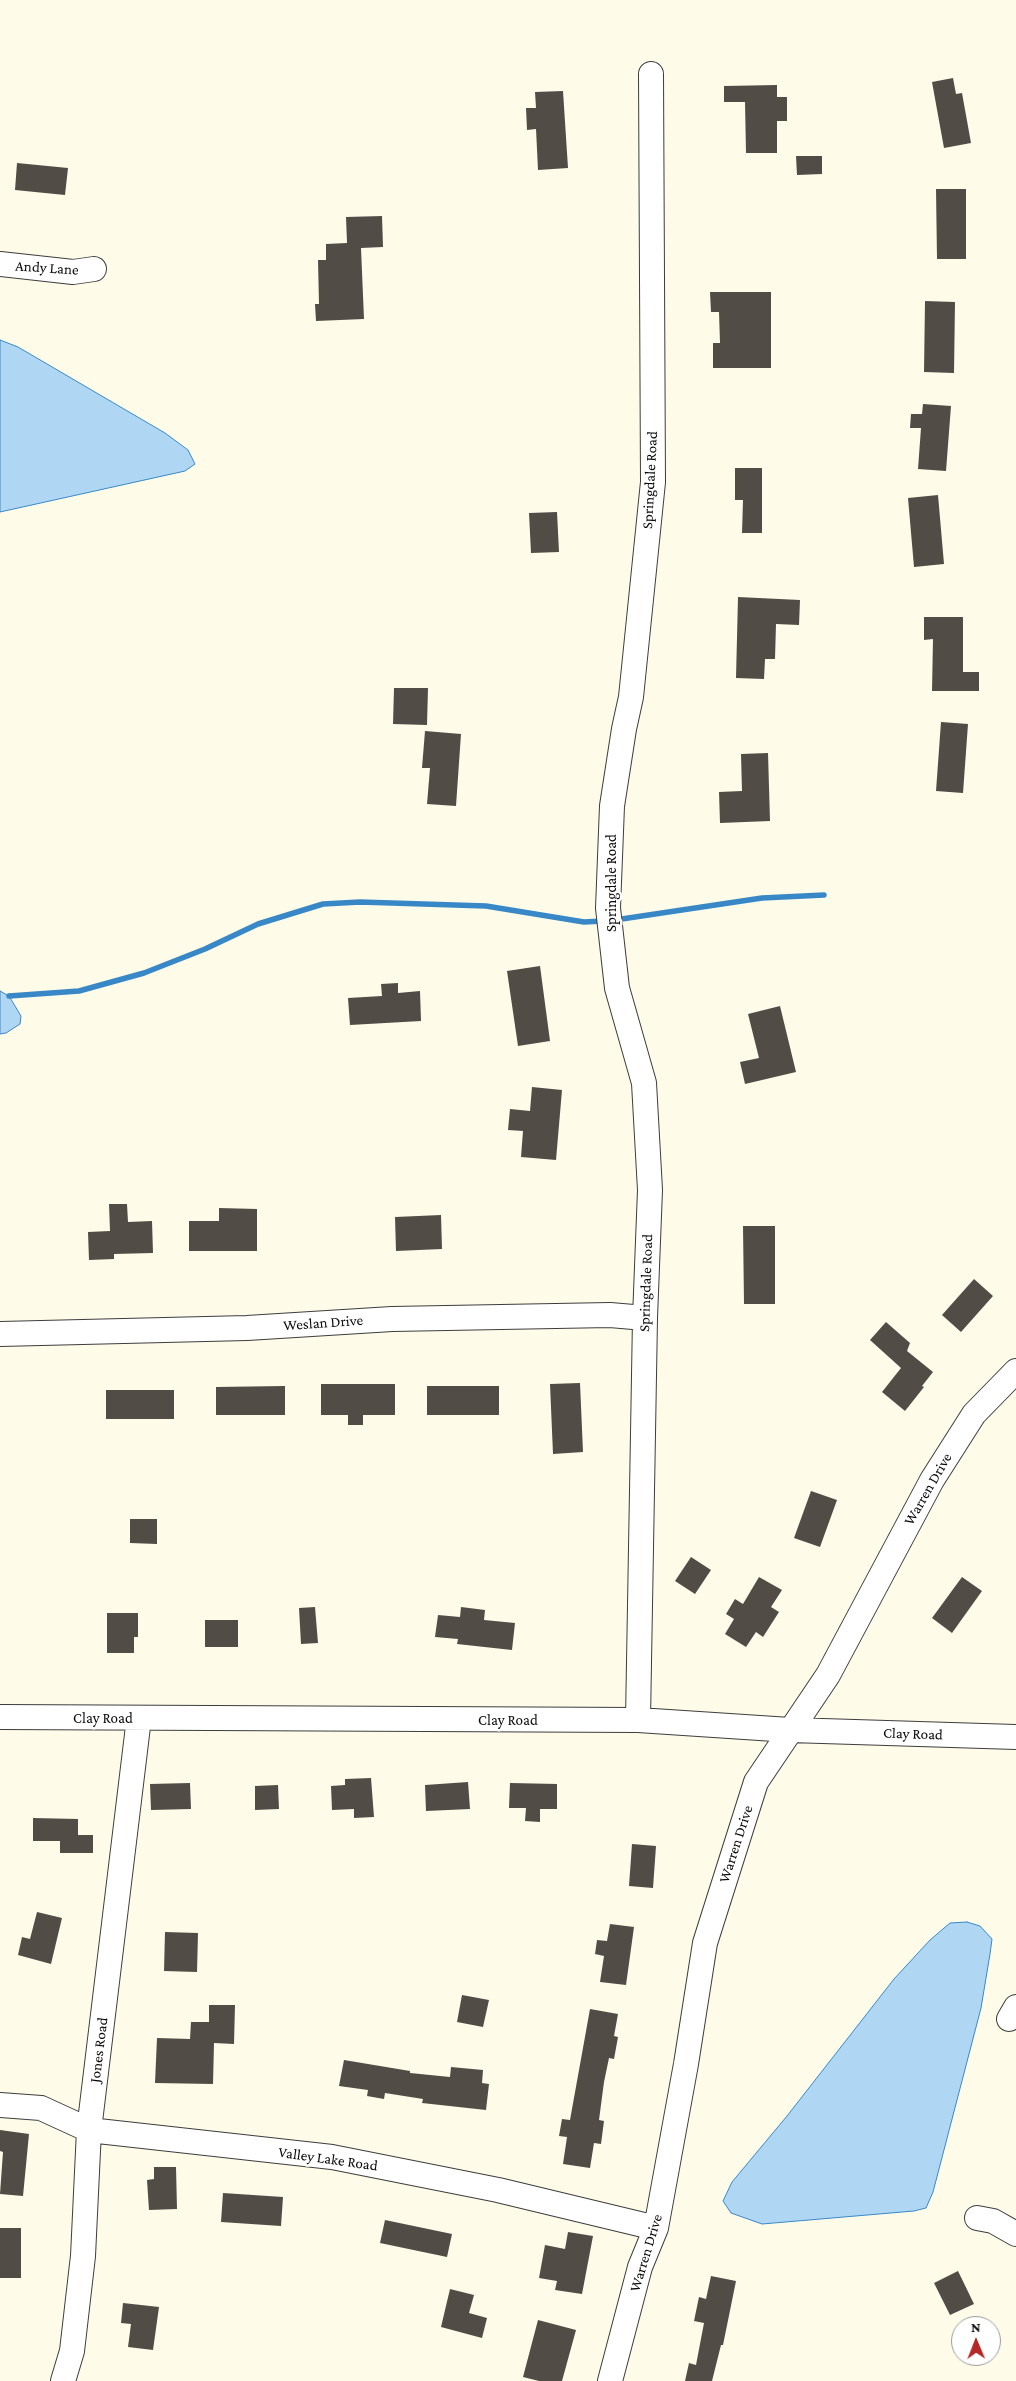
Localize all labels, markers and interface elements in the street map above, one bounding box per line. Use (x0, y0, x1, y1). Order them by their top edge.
street label: Andy Lane (15, 257, 79, 279)
street label: Springdale Road (638, 431, 662, 529)
street label: Springdale Road (602, 834, 620, 932)
street label: Springdale Road (635, 1234, 657, 1332)
street label: Weslan Drive (282, 1311, 364, 1335)
street label: Warren Drive (900, 1450, 956, 1528)
street label: Clay Road (73, 1709, 133, 1727)
street label: Clay Road (478, 1711, 538, 1729)
street label: Clay Road (883, 1724, 943, 1744)
street label: Warren Drive (715, 1803, 757, 1885)
street label: Jones Road (86, 2016, 112, 2084)
street label: Valley Lake Road (277, 2143, 379, 2175)
street label: Warren Drive (626, 2212, 666, 2294)
north arrow (951, 2316, 1001, 2366)
text: N (971, 2319, 981, 2335)

